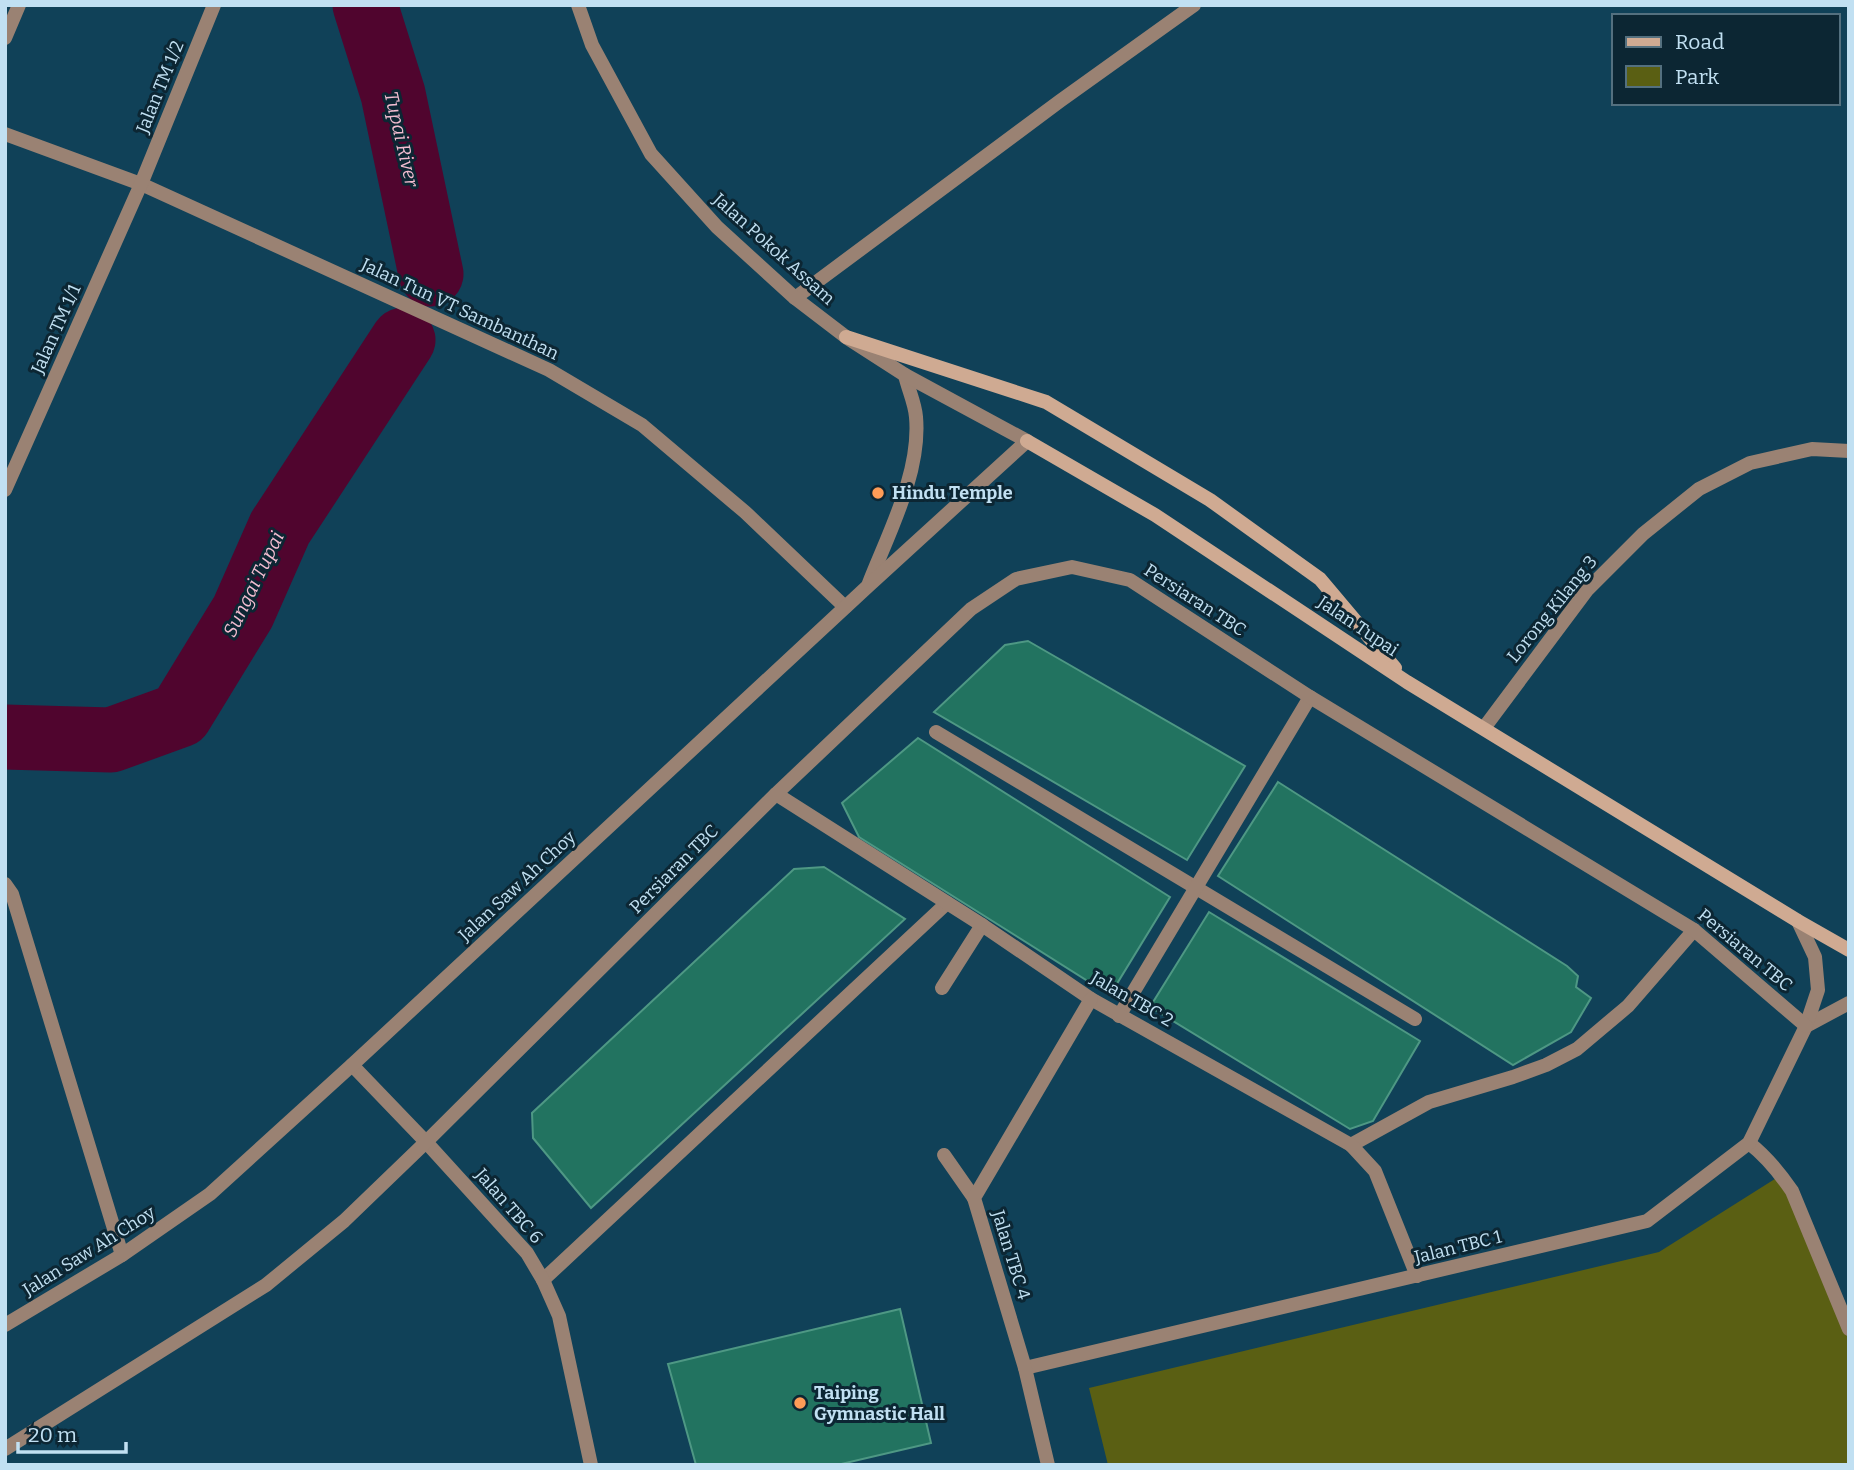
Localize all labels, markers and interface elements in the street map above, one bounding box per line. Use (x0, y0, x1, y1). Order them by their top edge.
legend (1612, 14, 1840, 105)
text: Road (1675, 29, 1724, 55)
street label: Jalan TM 1/2 (131, 38, 189, 137)
text: Park (1675, 64, 1719, 90)
water label: Tupai River (379, 89, 424, 190)
street label: Jalan Pokok Assam (708, 188, 839, 310)
street label: Jalan Tun VT Sambanthan (357, 253, 563, 365)
street label: Jalan TM 1/1 (26, 280, 86, 378)
place label: Hindu Temple (892, 482, 1013, 504)
marker: Hindu Temple (870, 485, 886, 501)
water label: Sungai Tupai (218, 528, 289, 641)
street label: Lorong Kilang 3 (1502, 551, 1602, 667)
street label: Persiaran TBC (1140, 559, 1250, 641)
street label: Jalan Tupai (1313, 590, 1402, 661)
street label: Persiaran TBC (625, 820, 723, 918)
street label: Jalan Saw Ah Choy (453, 826, 580, 947)
street label: Persiaran TBC (1693, 904, 1797, 996)
street label: Jalan TBC 2 (1086, 966, 1177, 1031)
street label: Jalan TBC 6 (470, 1163, 548, 1248)
street label: Jalan Saw Ah Choy (18, 1201, 160, 1301)
street label: Jalan TBC 4 (987, 1207, 1035, 1303)
street label: Jalan TBC 1 (1411, 1225, 1505, 1269)
place label: Taiping Gymnastic Hall (814, 1382, 945, 1425)
marker: Taiping Gymnastic Hall (792, 1395, 808, 1411)
scale bar (18, 1410, 126, 1454)
text: 20 m (28, 1422, 77, 1448)

